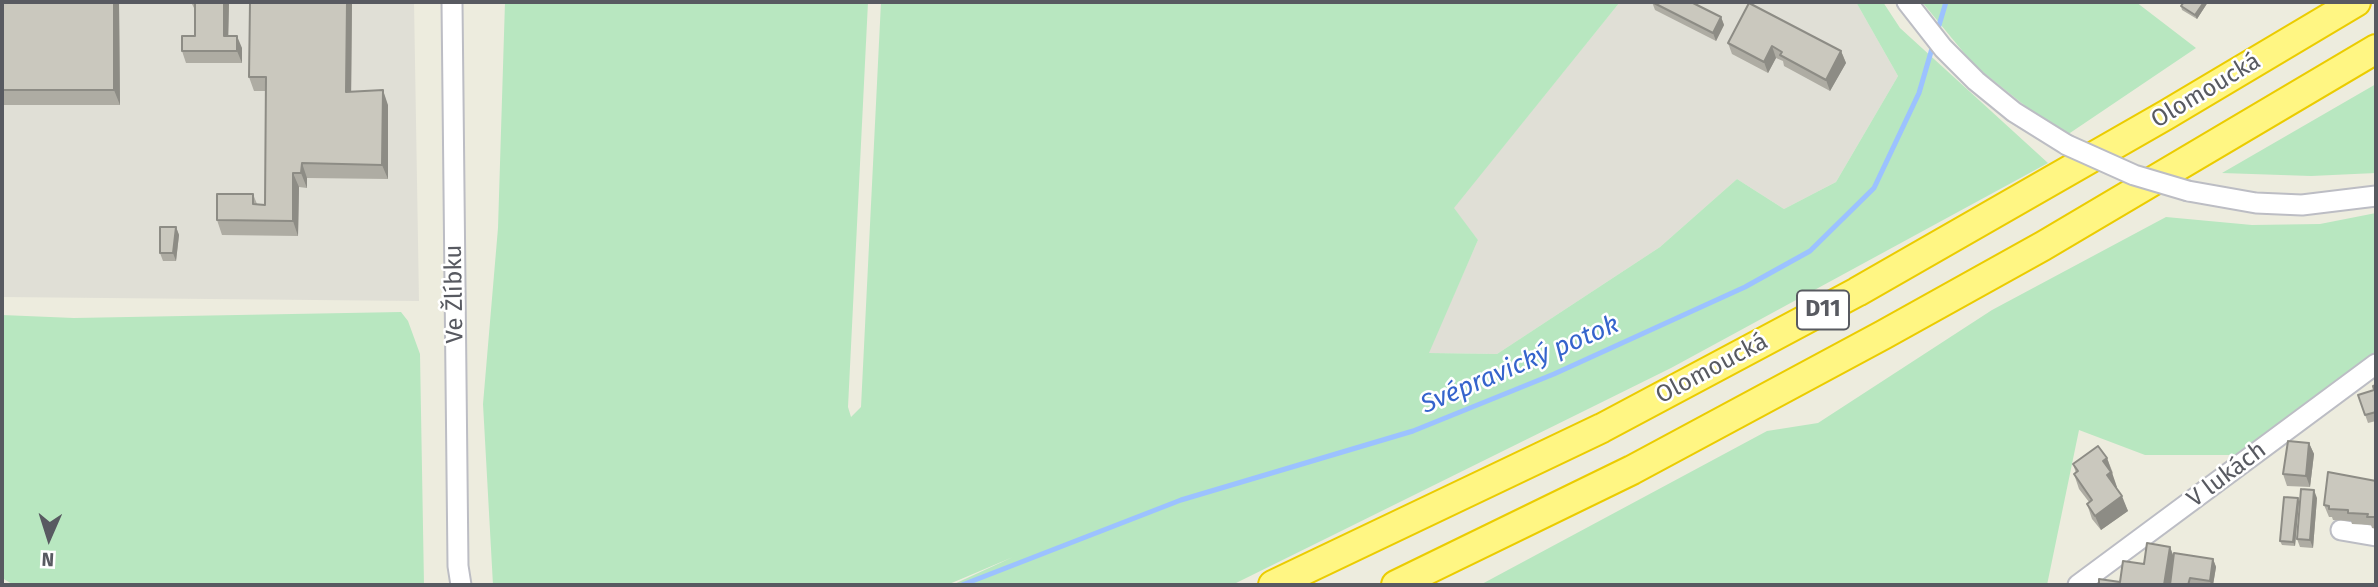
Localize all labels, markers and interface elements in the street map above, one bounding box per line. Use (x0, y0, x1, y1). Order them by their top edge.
street label: Olomoucká (2146, 47, 2266, 135)
street label: Ve Žlíbku (440, 244, 470, 344)
road number: D11 (1797, 290, 1849, 330)
water label: Svépravický potok (1416, 309, 1624, 421)
street label: Olomoucká (1651, 328, 1773, 410)
street label: V lukách (2182, 436, 2272, 514)
north arrow (14, 503, 84, 573)
text: N (41, 548, 55, 571)

